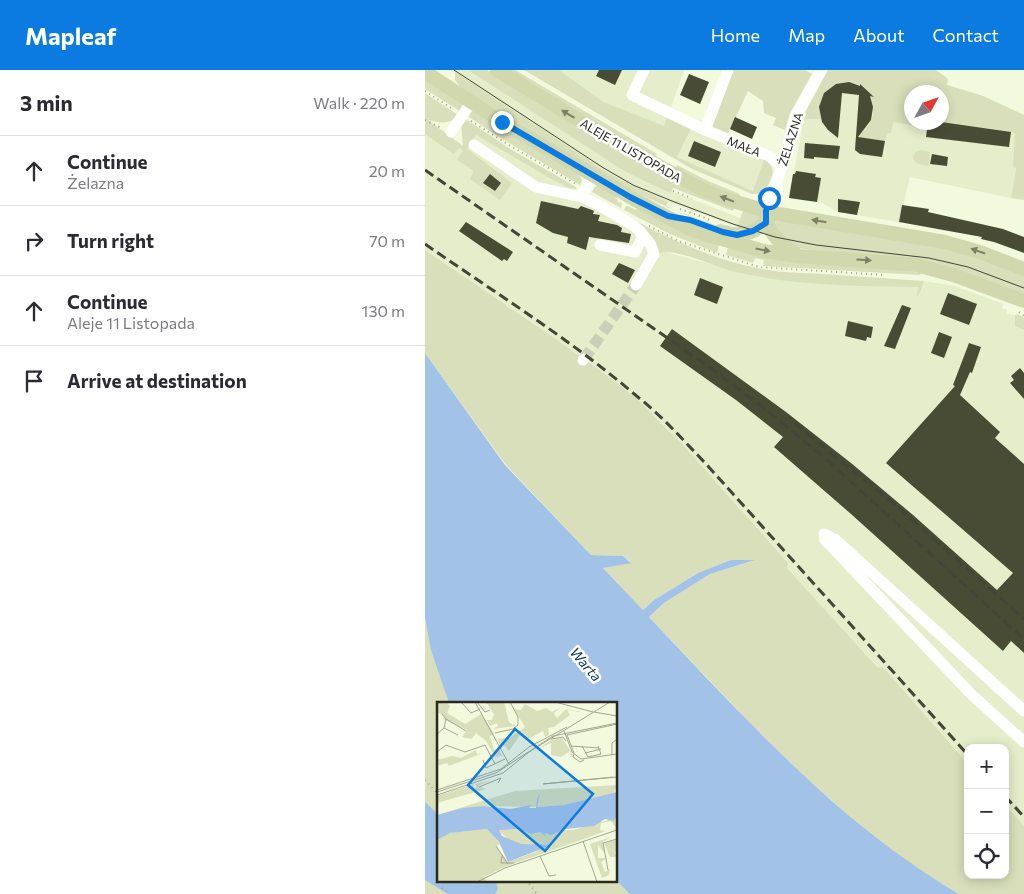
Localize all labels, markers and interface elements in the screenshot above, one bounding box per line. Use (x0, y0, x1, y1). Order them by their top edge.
text: Mapleaf (25, 21, 116, 50)
text: Home (711, 24, 760, 46)
text: Map (788, 24, 825, 46)
text: About (853, 24, 905, 46)
text: Contact (933, 24, 999, 46)
north arrow (904, 85, 949, 130)
text: 3 min (20, 90, 73, 115)
text: Walk · 220 m (313, 93, 405, 112)
one-way arrow (562, 109, 575, 118)
street label: ŻELAZNA (775, 110, 805, 168)
route end (491, 111, 514, 134)
street label: ALEJE 11 LISTOPADA (578, 115, 684, 185)
street label: MAŁA (725, 133, 763, 159)
text: Continue (67, 150, 147, 173)
icon: ahead (20, 157, 48, 185)
text: 20 m (369, 161, 405, 180)
text: Żelazna (67, 173, 124, 192)
route start (758, 187, 781, 210)
one-way arrow (719, 195, 734, 202)
one-way arrow (811, 216, 827, 224)
icon: right (20, 227, 48, 255)
text: Turn right (67, 229, 154, 252)
text: 70 m (369, 231, 405, 250)
one-way arrow (755, 247, 771, 255)
one-way arrow (971, 247, 986, 255)
one-way arrow (856, 256, 872, 264)
text: Continue (67, 290, 147, 313)
icon: ahead (20, 297, 48, 325)
text: 130 m (362, 301, 405, 320)
text: Aleje 11 Listopada (67, 313, 195, 332)
icon: arrive (20, 367, 48, 395)
text: Arrive at destination (67, 369, 247, 392)
water label: Warta (567, 644, 605, 684)
inset map (437, 702, 617, 882)
map controls (964, 744, 1009, 879)
button: + (964, 744, 1009, 789)
button: − (964, 789, 1009, 834)
button: locate (964, 834, 1009, 879)

